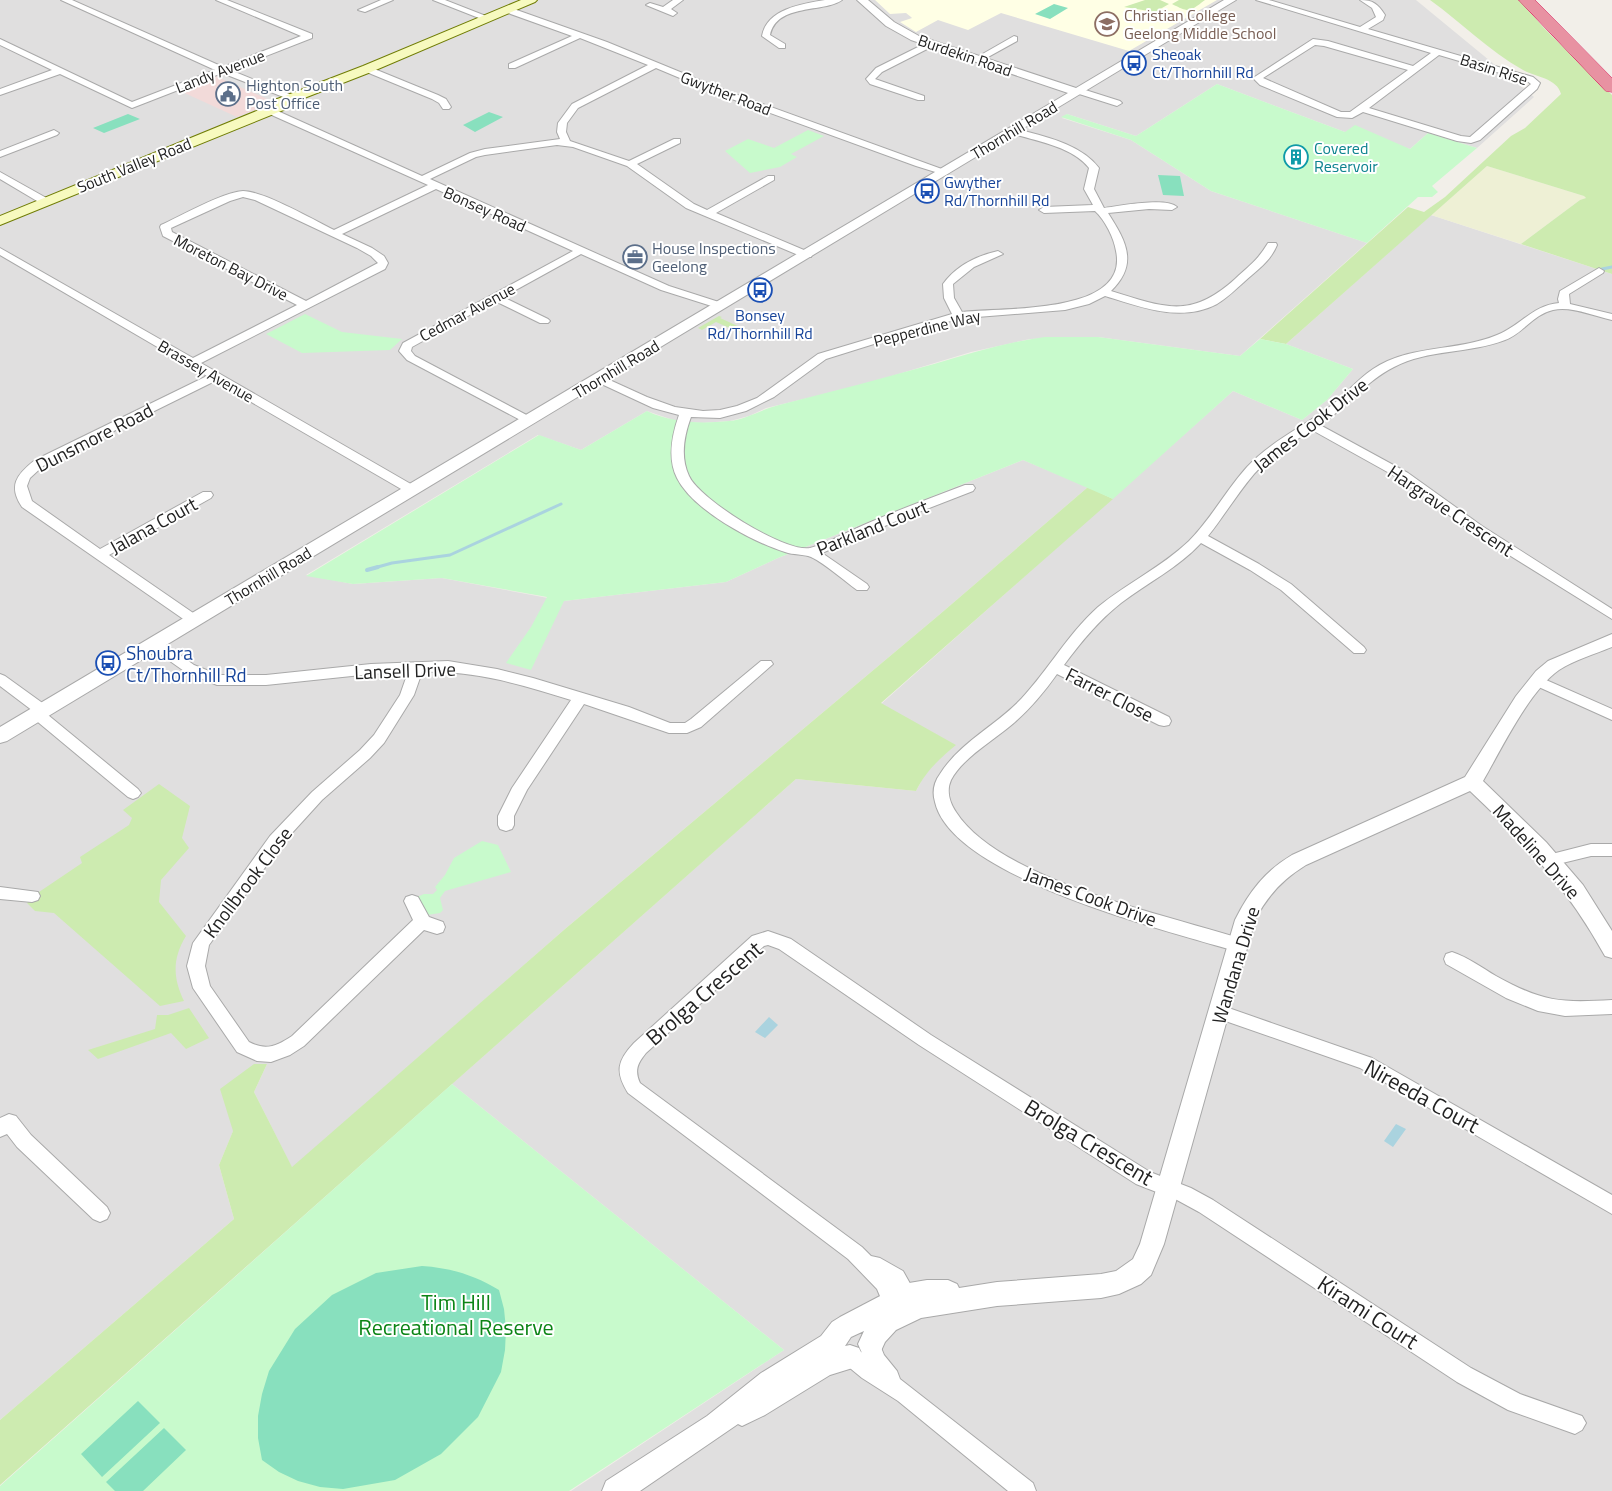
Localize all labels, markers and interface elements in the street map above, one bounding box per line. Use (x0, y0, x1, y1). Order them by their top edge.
place label: Christian College Geelong Middle School (1124, 3, 1277, 45)
school or university icon: Christian College Geelong Middle School (1094, 11, 1120, 37)
street label: Burdekin Road (915, 28, 1015, 82)
place label: Sheoak Ct/Thornhill Rd (1152, 42, 1254, 84)
street label: Landy Avenue (172, 43, 268, 99)
street label: Basin Rise (1457, 47, 1531, 91)
bus stop icon: Sheoak Ct/Thornhill Rd (1121, 50, 1147, 76)
street label: Gwyther Road (677, 65, 775, 121)
place label: Highton South Post Office (246, 73, 343, 115)
public building icon: Highton South Post Office (215, 81, 241, 107)
street label: Thornhill Road (966, 95, 1062, 165)
street label: South Valley Road (73, 131, 195, 199)
place label: Covered Reservoir (1314, 136, 1378, 178)
building icon: Covered Reservoir (1283, 144, 1309, 170)
place label: Gwyther Rd/Thornhill Rd (944, 170, 1050, 212)
bus stop icon: Gwyther Rd/Thornhill Rd (914, 178, 940, 204)
street label: Bonsey Road (440, 180, 530, 238)
street label: Moreton Bay Drive (170, 228, 292, 306)
place label: House Inspections Geelong (652, 236, 776, 278)
office icon: House Inspections Geelong (622, 244, 648, 270)
street label: Cedmar Avenue (415, 277, 519, 347)
bus stop icon: Bonsey Rd/Thornhill Rd (747, 277, 773, 303)
place label: Bonsey Rd/Thornhill Rd (707, 303, 813, 345)
street label: Pepperdine Way (871, 303, 983, 353)
street label: Brassey Avenue (153, 334, 259, 408)
street label: Thornhill Road (568, 334, 664, 404)
street label: James Cook Drive (1246, 370, 1374, 478)
street label: Dunsmore Road (30, 395, 158, 479)
street label: Hargrave Crescent (1382, 457, 1520, 563)
street label: Jalana Court (104, 489, 202, 561)
street label: Parkland Court (812, 491, 933, 563)
street label: Thornhill Road (220, 541, 316, 611)
place label: Shoubra Ct/Thornhill Rd (126, 638, 247, 689)
bus stop icon: Shoubra Ct/Thornhill Rd (95, 650, 121, 676)
street label: Lansell Drive (354, 654, 456, 686)
street label: Farrer Close (1061, 659, 1159, 729)
street label: Madeline Drive (1486, 797, 1588, 905)
street label: Knollbrook Close (195, 820, 299, 944)
street label: James Cook Drive (1021, 859, 1161, 933)
street label: Wandana Drive (1203, 903, 1267, 1027)
street label: Brolga Crescent (638, 932, 770, 1054)
street label: Nireeda Court (1358, 1050, 1486, 1142)
street label: Brolga Crescent (1018, 1090, 1160, 1194)
street label: Kirami Court (1311, 1267, 1425, 1358)
park label: Tim Hill Recreational Reserve (358, 1285, 554, 1344)

